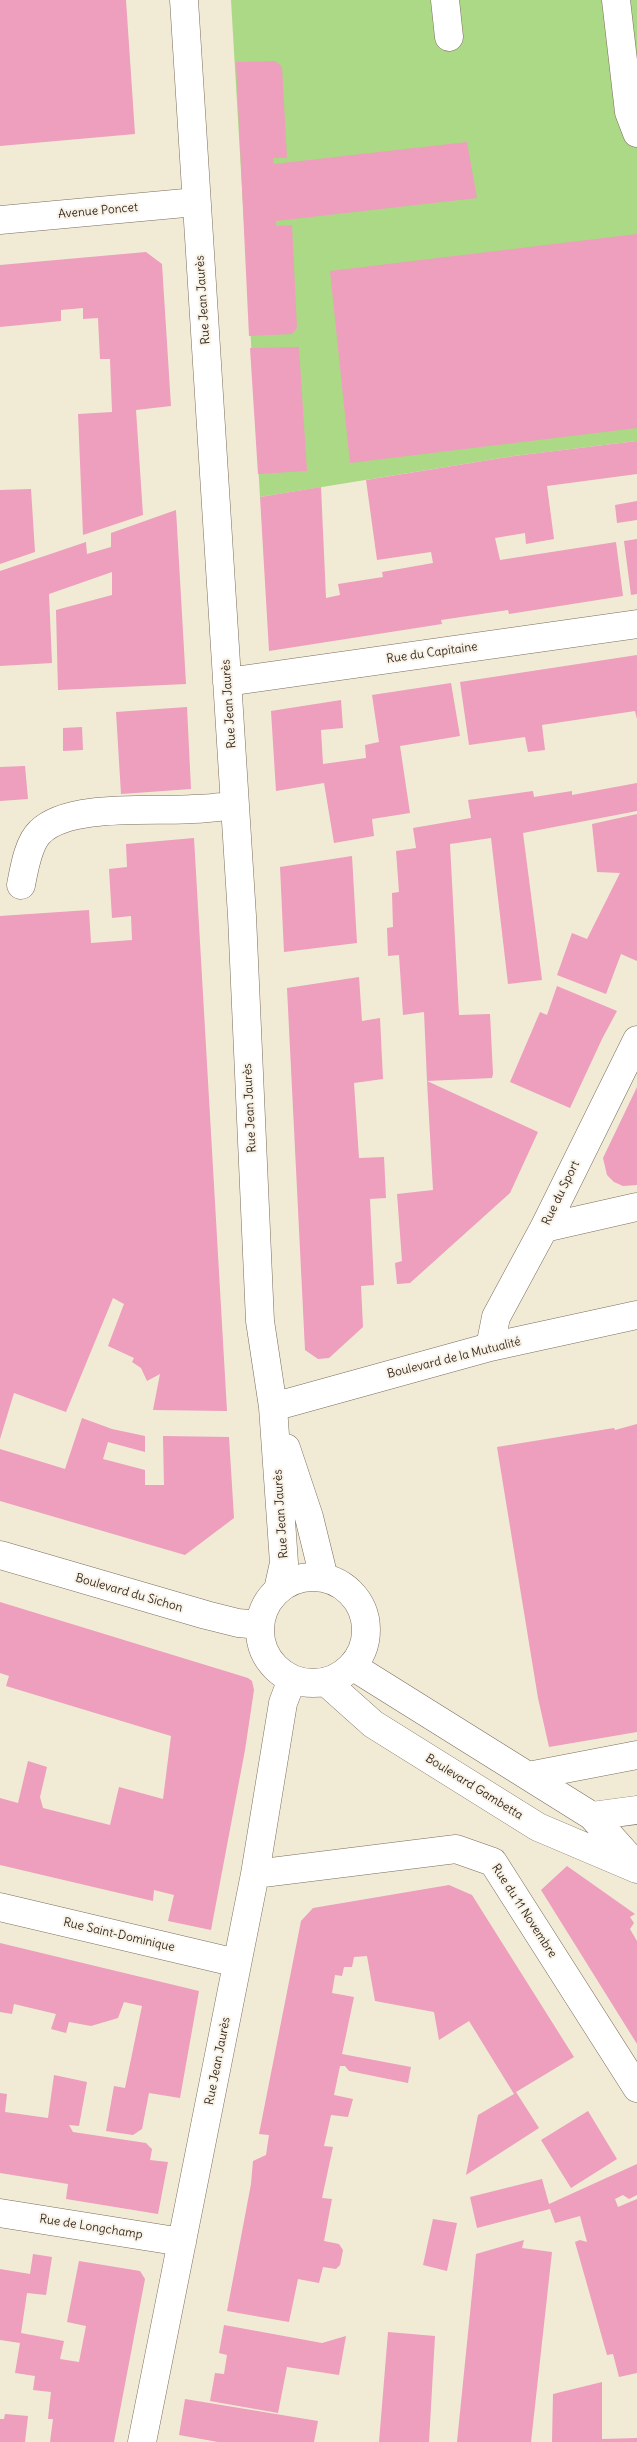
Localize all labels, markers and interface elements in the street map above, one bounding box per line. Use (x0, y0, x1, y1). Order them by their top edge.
street label: Avenue Poncet (57, 200, 139, 222)
street label: Rue Jean Jaurès (193, 255, 213, 345)
street label: Rue du Capitaine (385, 639, 479, 667)
street label: Rue Jean Jaurès (219, 659, 239, 749)
street label: Rue Jean Jaurès (240, 1063, 260, 1153)
street label: Rue du Sport (539, 1158, 583, 1228)
street label: Boulevard de la Mutualité (386, 1334, 522, 1382)
street label: Rue Jean Jaurès (271, 1469, 291, 1559)
street label: Boulevard du Sichon (74, 1571, 184, 1615)
street label: Boulevard Gambetta (423, 1751, 525, 1823)
street label: Rue du 11 Novembre (488, 1862, 560, 1960)
street label: Rue Saint-Dominique (62, 1915, 176, 1955)
street label: Rue Jean Jaurès (202, 2016, 234, 2106)
street label: Rue de Longchamp (38, 2212, 144, 2242)

